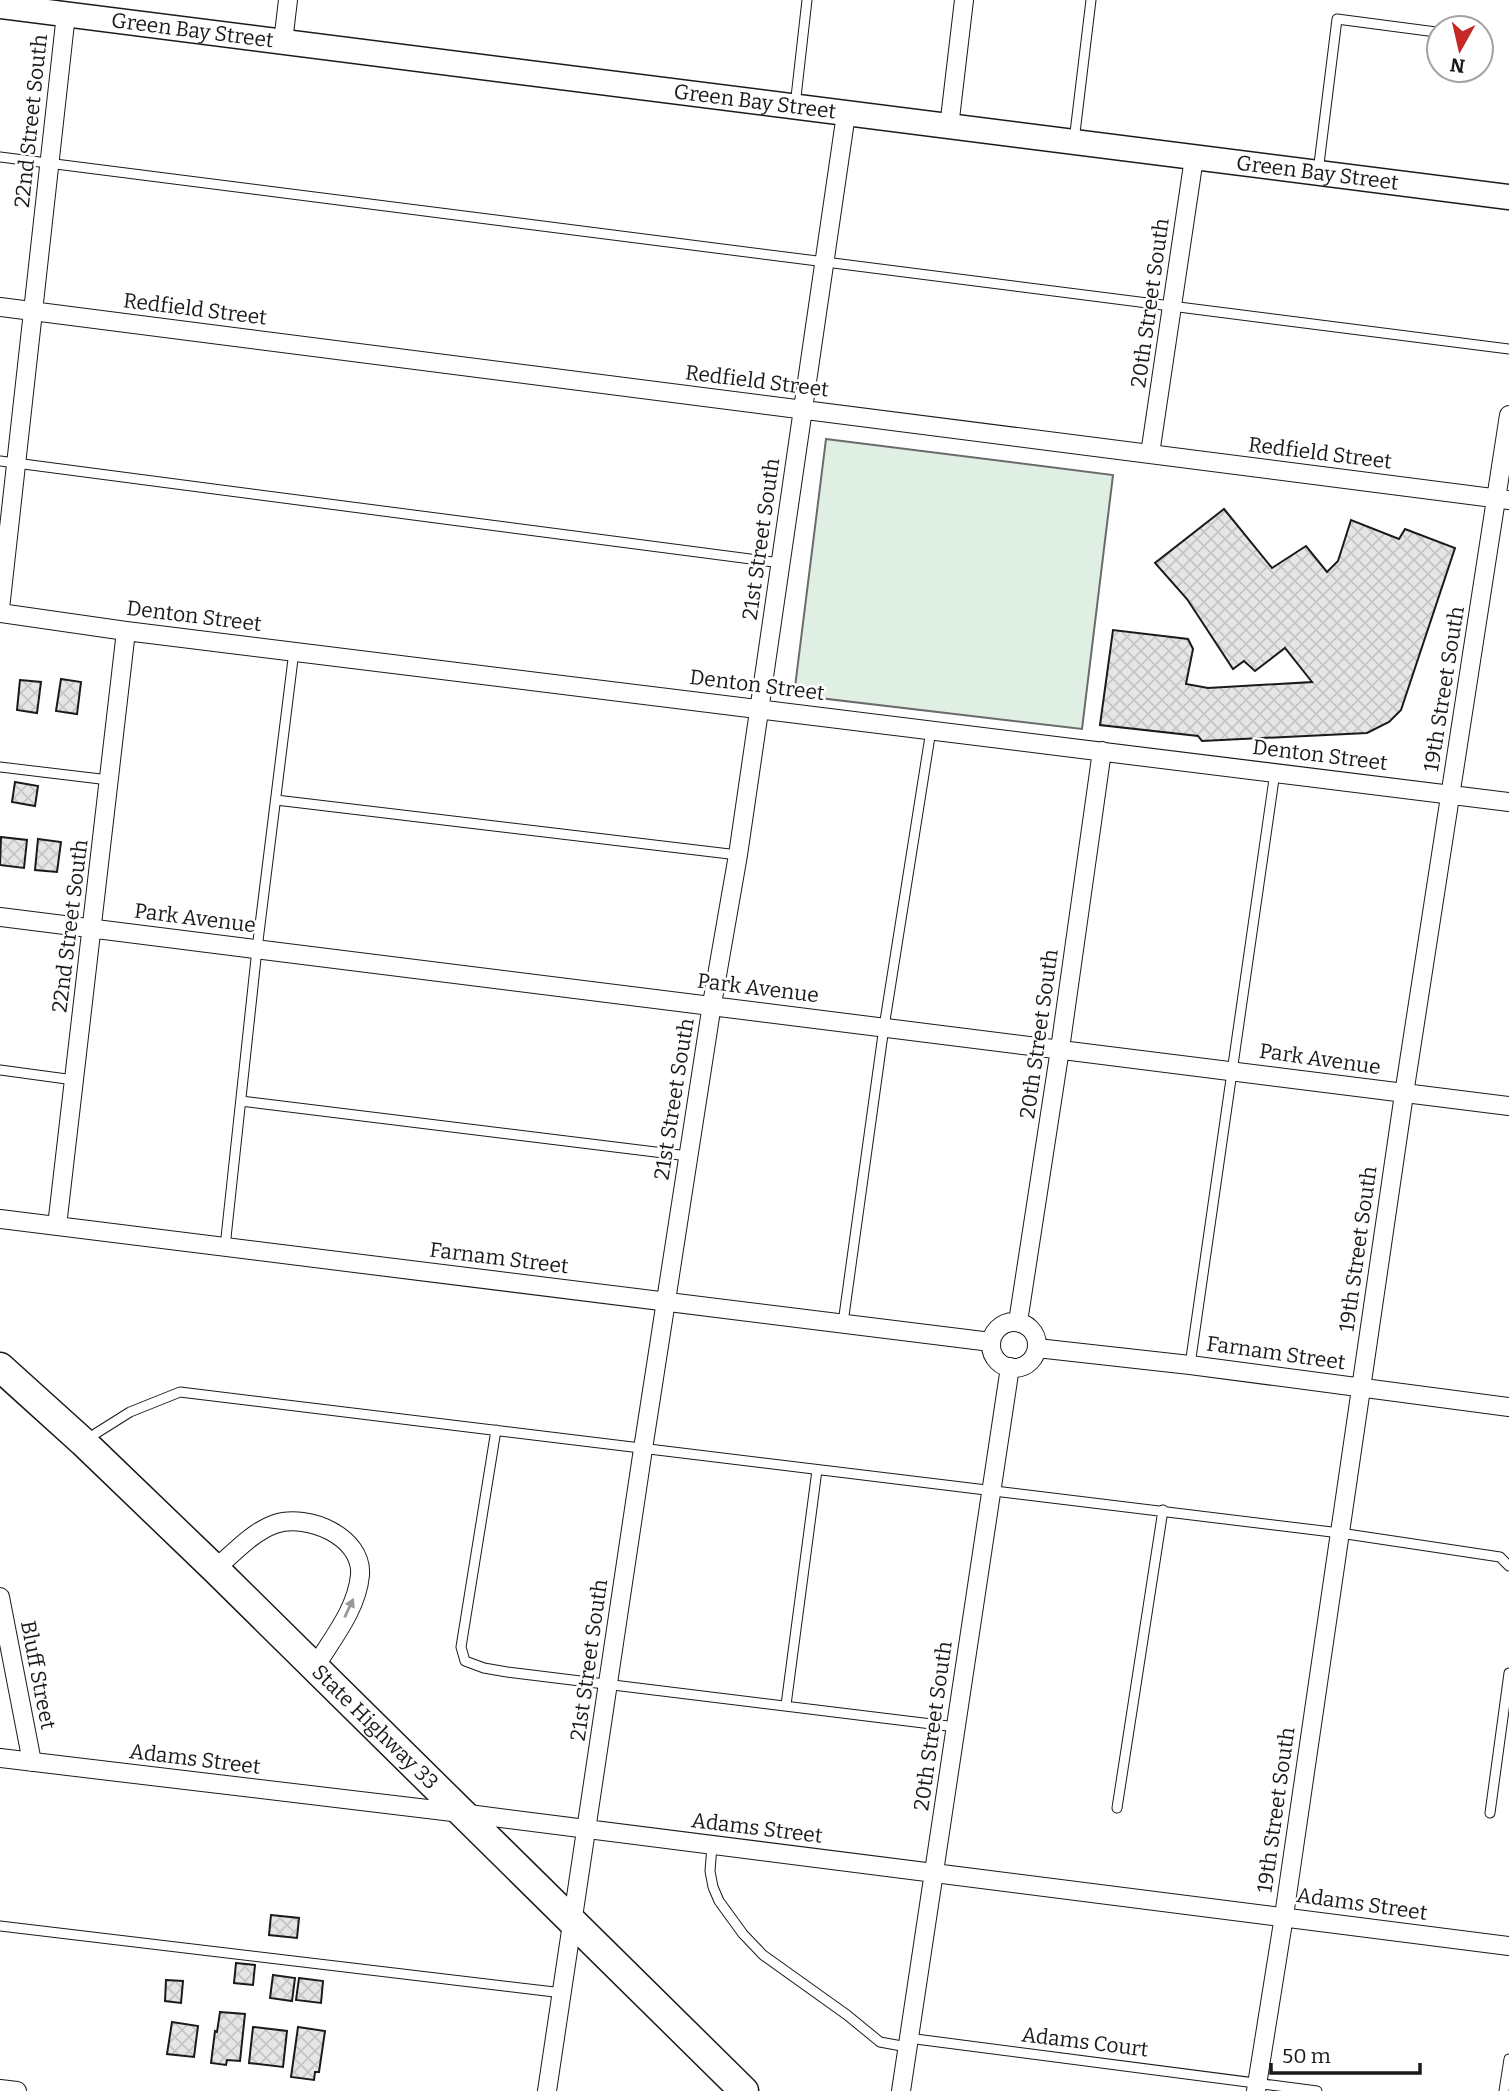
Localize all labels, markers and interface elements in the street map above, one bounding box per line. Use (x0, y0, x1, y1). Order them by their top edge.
street label: Green Bay Street (110, 7, 276, 54)
north arrow (1425, 14, 1495, 84)
street label: 22nd Street South (9, 33, 53, 209)
text: N (1449, 53, 1467, 78)
street label: Green Bay Street (672, 78, 838, 125)
street label: Green Bay Street (1235, 150, 1401, 196)
street label: 20th Street South (1125, 217, 1175, 389)
street label: Redfield Street (122, 287, 269, 331)
street label: Redfield Street (684, 359, 831, 403)
street label: Redfield Street (1247, 431, 1394, 475)
street label: 21st Street South (737, 456, 785, 622)
street label: Denton Street (125, 595, 263, 637)
street label: 19th Street South (1418, 605, 1470, 773)
street label: Denton Street (688, 664, 826, 706)
street label: Denton Street (1251, 734, 1389, 776)
street label: 22nd Street South (46, 838, 94, 1014)
street label: Park Avenue (133, 898, 257, 938)
street label: 20th Street South (1014, 948, 1064, 1120)
street label: Park Avenue (696, 968, 820, 1008)
street label: 21st Street South (648, 1016, 700, 1182)
street label: Park Avenue (1258, 1038, 1382, 1080)
street label: 19th Street South (1334, 1165, 1382, 1333)
street label: Farnam Street (428, 1237, 570, 1279)
street label: Farnam Street (1205, 1330, 1348, 1376)
street label: 21st Street South (565, 1577, 613, 1743)
one-way arrow (344, 1598, 355, 1618)
street label: Bluff Street (15, 1618, 61, 1732)
street label: 20th Street South (908, 1640, 958, 1812)
street label: State Highway 33 (306, 1659, 444, 1795)
street label: 19th Street South (1252, 1726, 1300, 1894)
street label: Adams Street (128, 1738, 262, 1780)
street label: Adams Street (690, 1807, 824, 1849)
street label: Adams Street (1295, 1882, 1429, 1926)
street label: Adams Court (1020, 2021, 1150, 2063)
scale bar (1271, 2032, 1420, 2076)
text: 50 m (1282, 2043, 1331, 2069)

